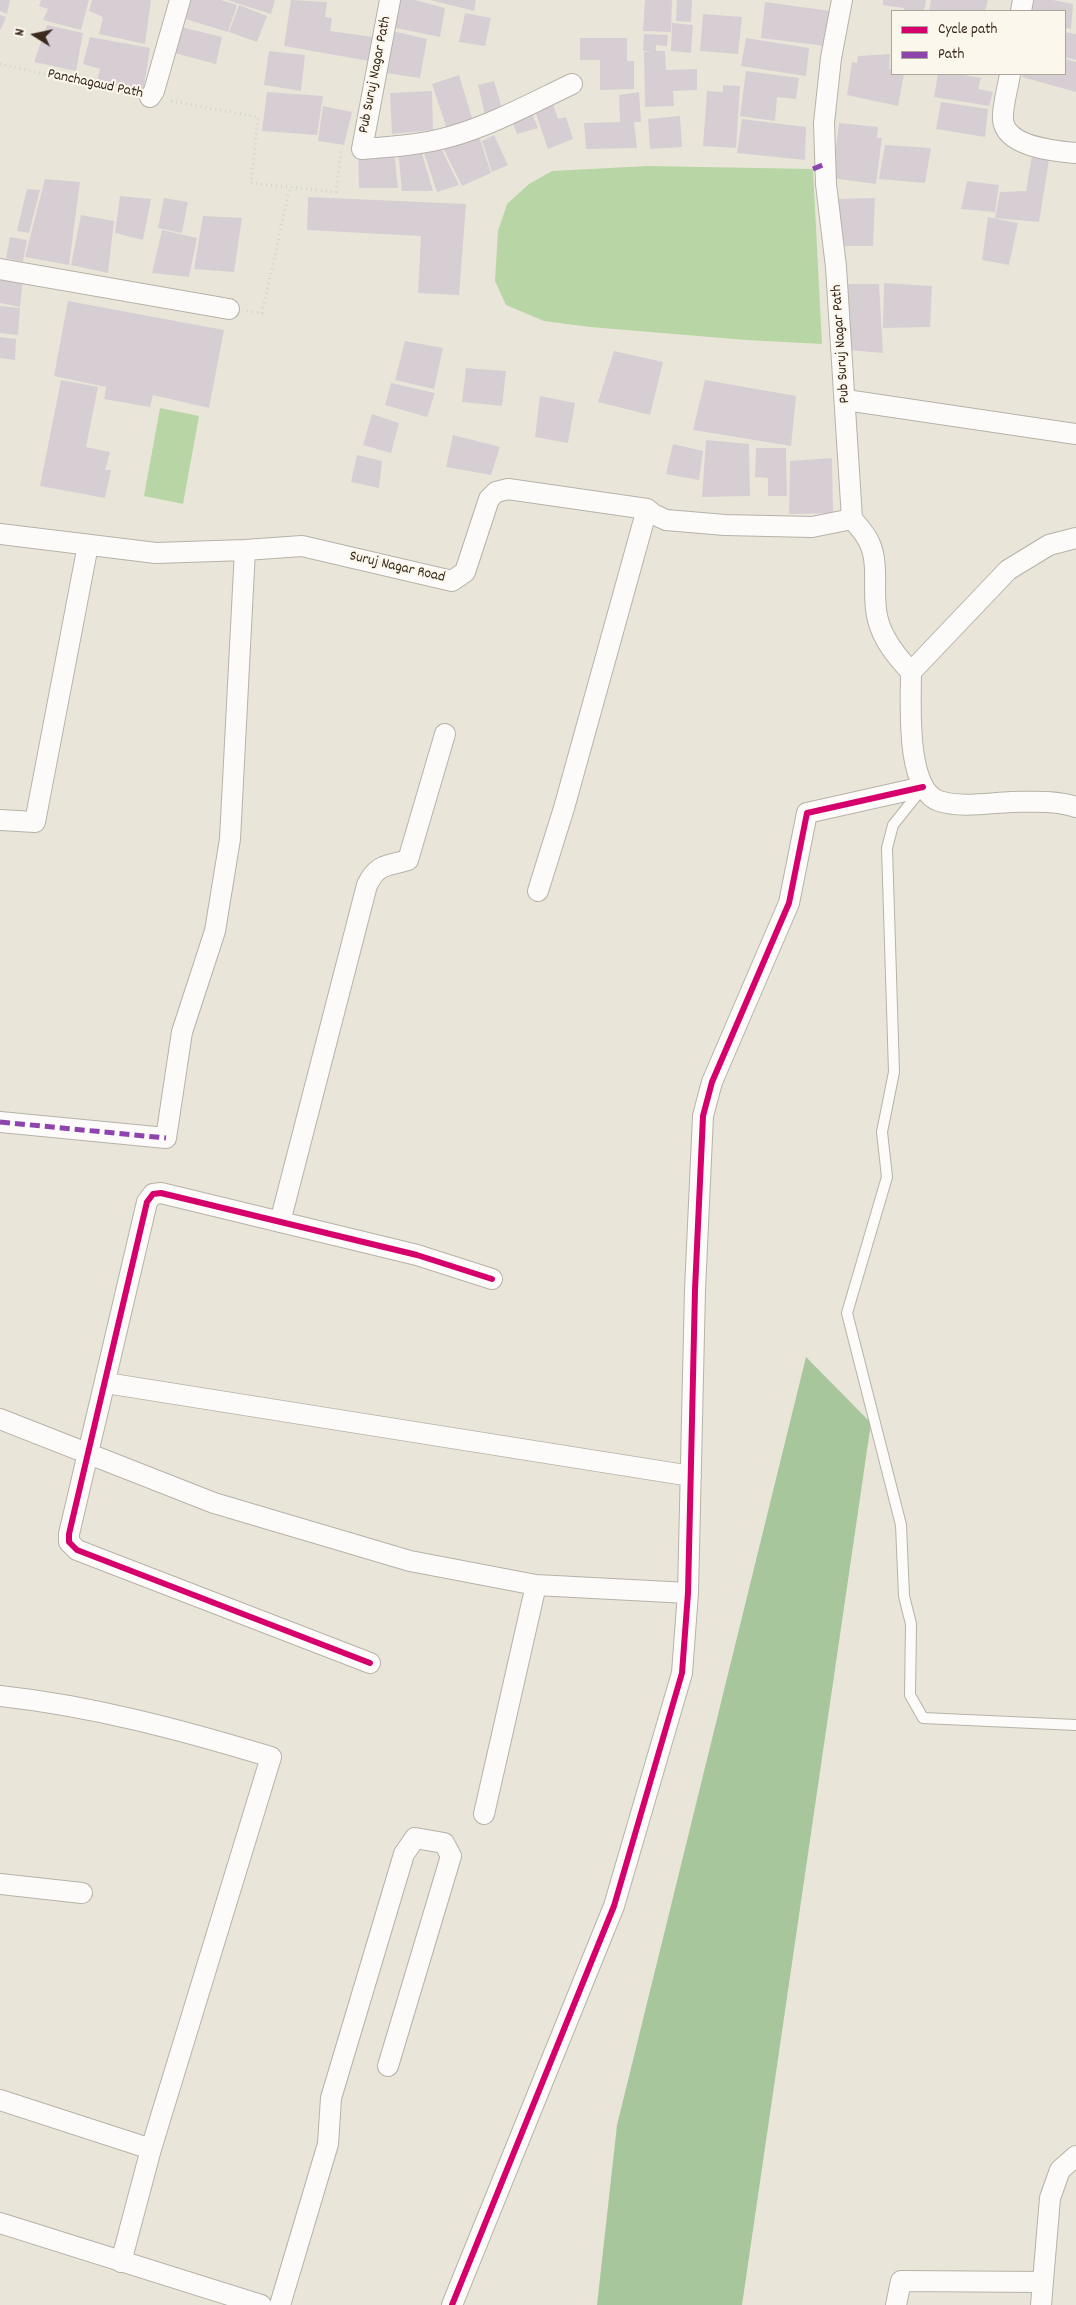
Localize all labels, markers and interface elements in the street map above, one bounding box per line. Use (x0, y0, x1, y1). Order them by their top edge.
north arrow (10, 10, 60, 60)
legend (891, 10, 1066, 75)
street label: Pub Suruj Nagar Path (356, 15, 396, 135)
text: Cycle path (938, 19, 997, 41)
text: N (10, 27, 31, 38)
text: Path (938, 44, 964, 66)
street label: Panchagaud Path (45, 66, 145, 104)
street label: Pub Suruj Nagar Path (829, 284, 855, 404)
street label: Suruj Nagar Road (347, 548, 447, 588)

